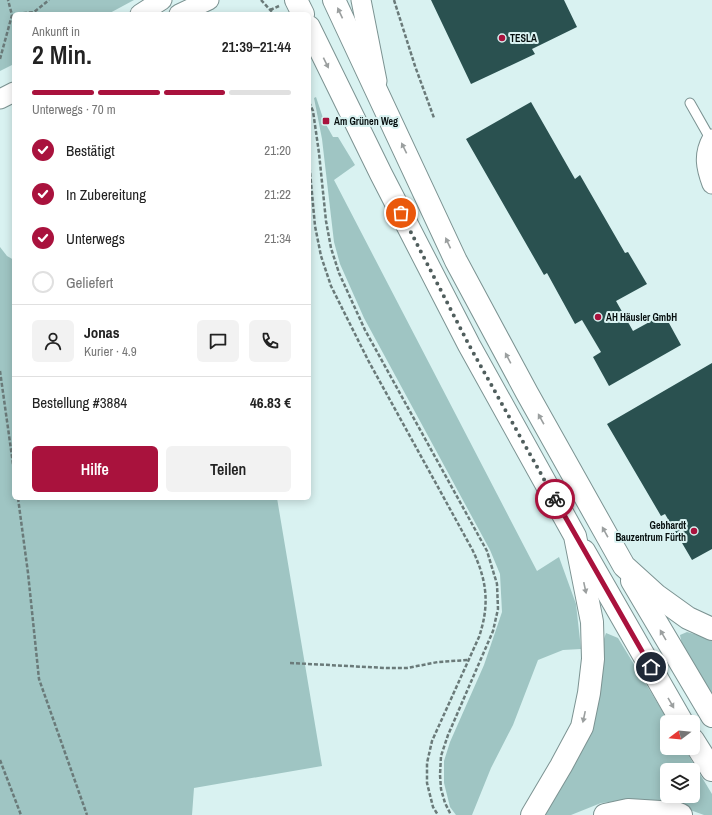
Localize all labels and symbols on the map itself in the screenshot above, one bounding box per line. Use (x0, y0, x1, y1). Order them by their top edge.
one-way arrow (337, 8, 343, 19)
place label: TESLA (510, 32, 537, 45)
marker: TESLA (497, 33, 507, 43)
one-way arrow (323, 57, 329, 68)
place label: Am Grünen Weg (334, 115, 398, 128)
marker: Am Grünen Weg (321, 116, 331, 126)
one-way arrow (400, 142, 407, 154)
pin (384, 196, 418, 230)
one-way arrow (445, 237, 451, 249)
place label: AH Häusler GmbH (606, 311, 677, 324)
marker: AH Häusler GmbH (593, 312, 603, 322)
one-way arrow (505, 352, 512, 364)
one-way arrow (538, 413, 545, 425)
courier (535, 479, 575, 519)
place label: Gebhardt Bauzentrum Fürth (615, 519, 686, 544)
one-way arrow (601, 526, 608, 538)
marker: Gebhardt Bauzentrum Fürth (689, 526, 699, 536)
one-way arrow (582, 582, 588, 594)
one-way arrow (660, 629, 667, 641)
pin (634, 650, 668, 684)
one-way arrow (668, 697, 675, 709)
one-way arrow (581, 710, 587, 723)
north arrow (660, 715, 700, 755)

